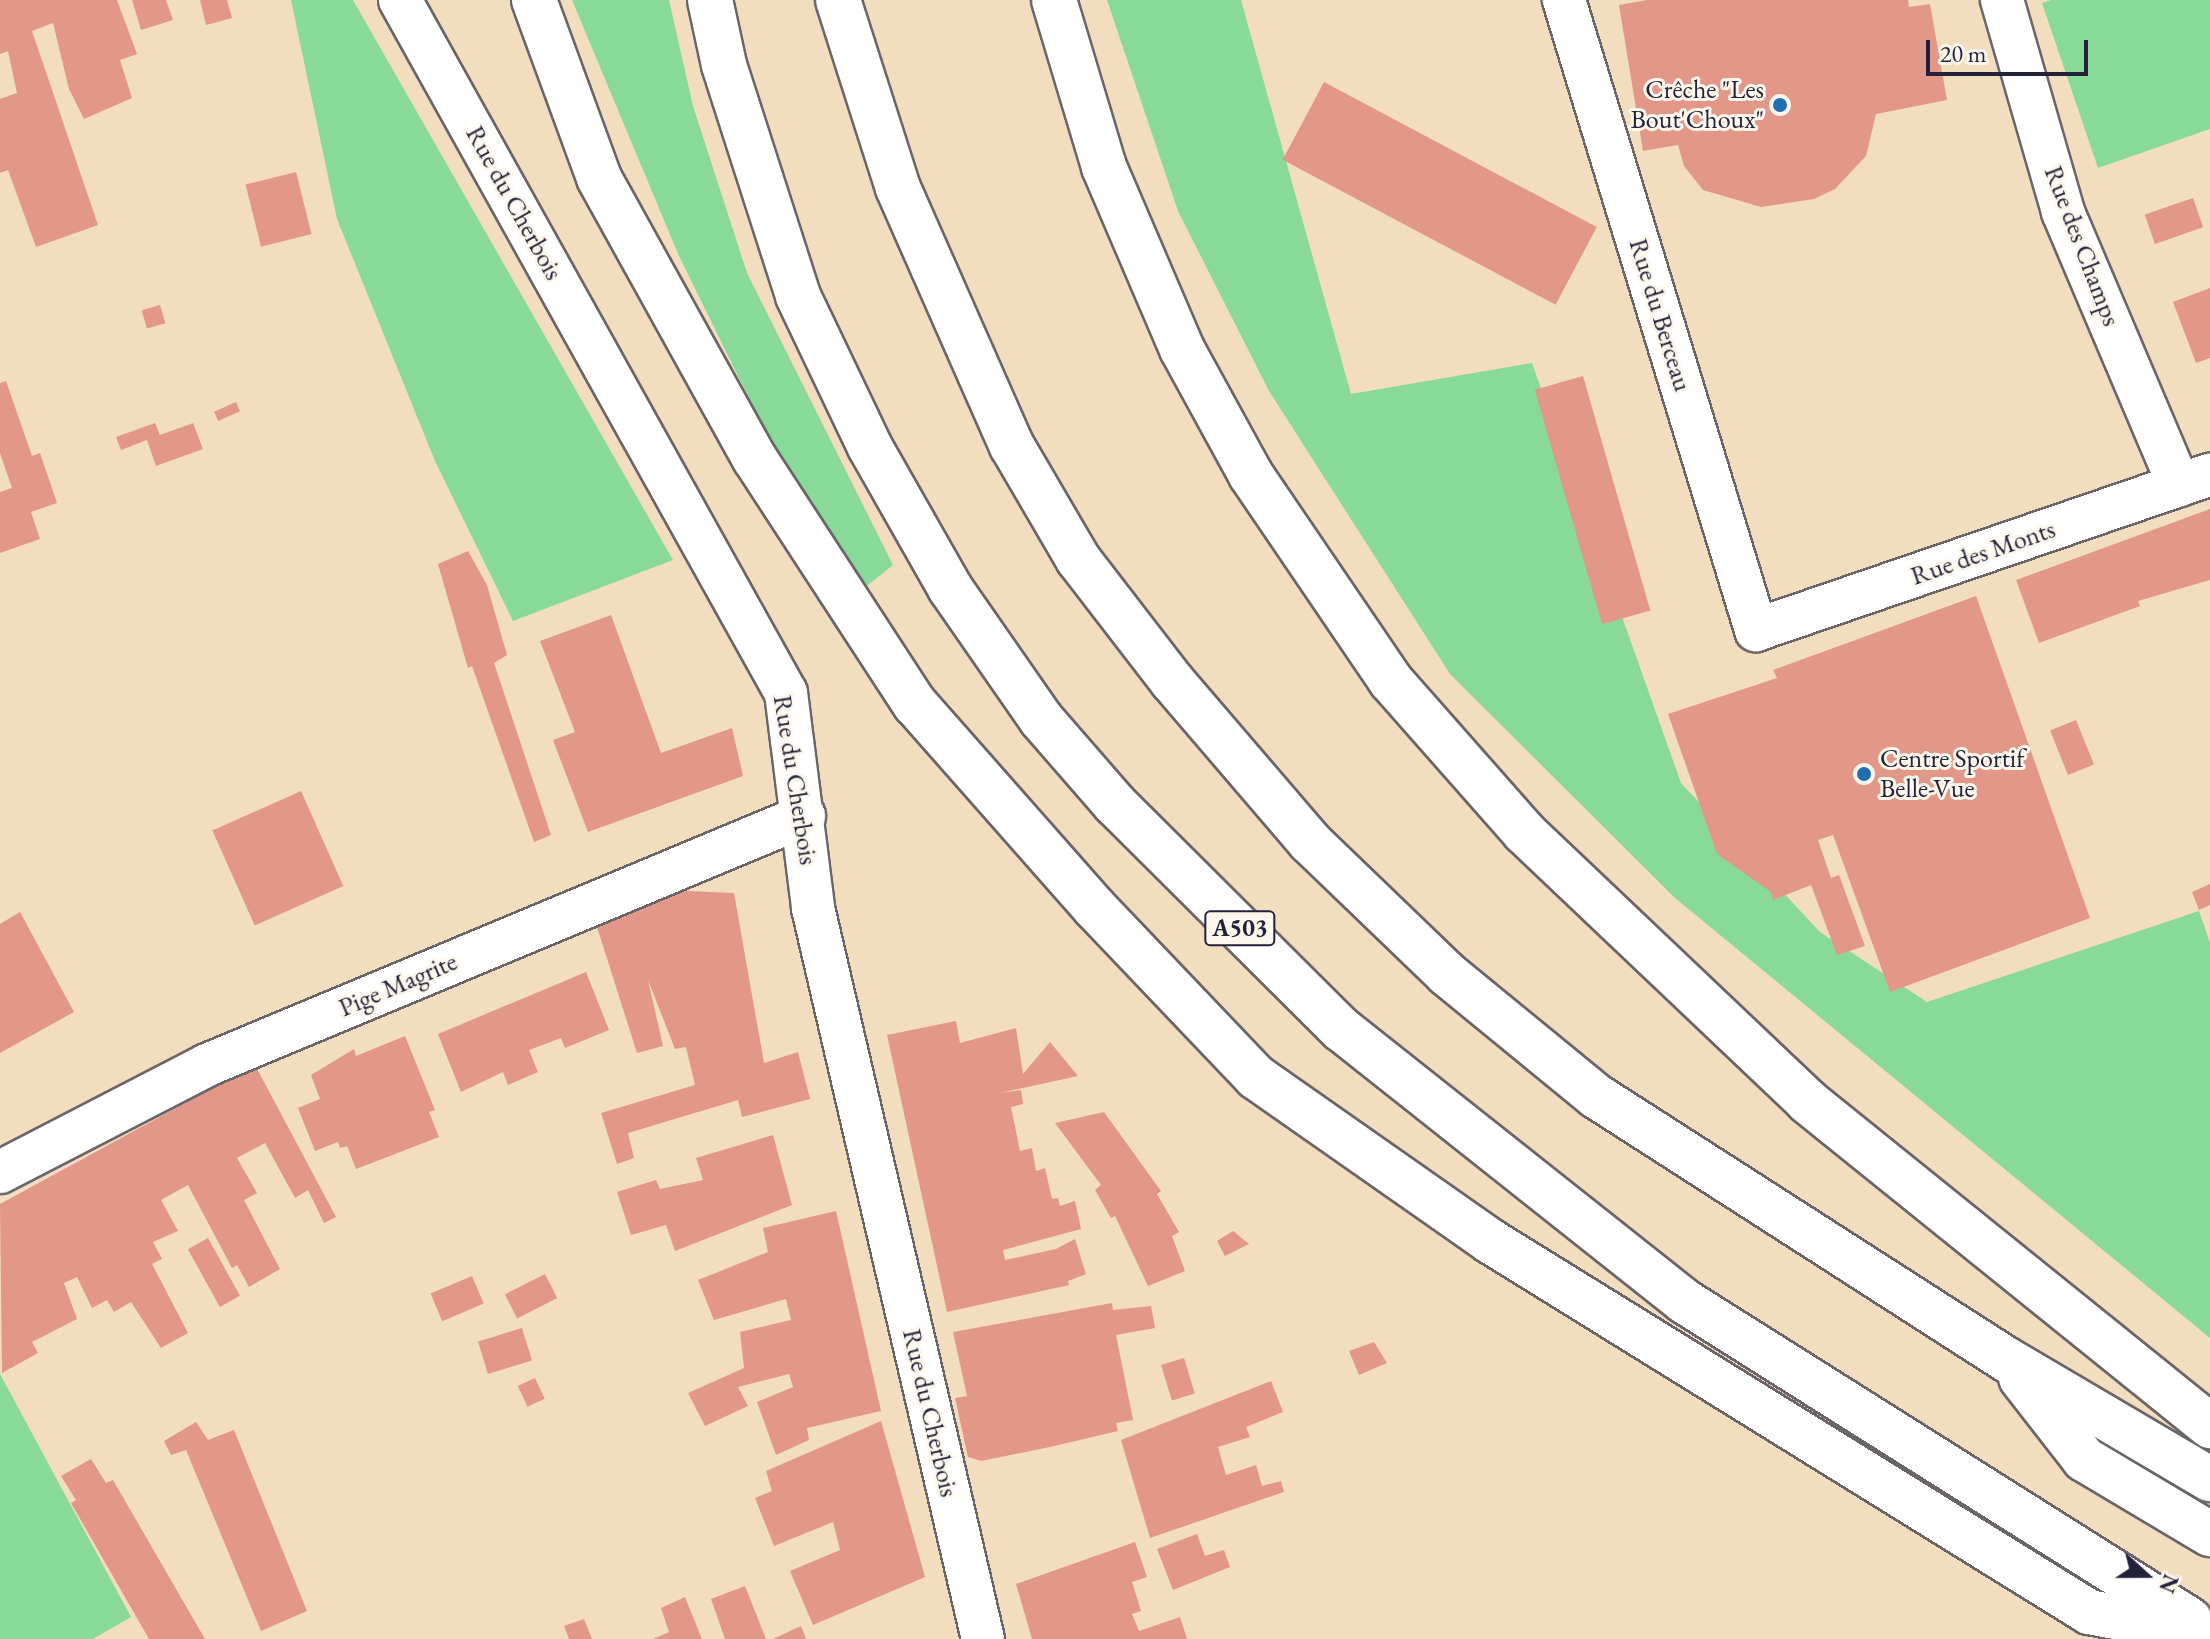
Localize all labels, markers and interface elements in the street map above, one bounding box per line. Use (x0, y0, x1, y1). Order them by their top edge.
scale bar (1930, 24, 2092, 74)
text: 20 m (1940, 38, 1987, 69)
place label: Crêche "Les Bout'Choux" (1631, 74, 1764, 136)
marker: Crêche "Les Bout'Choux" (1771, 96, 1789, 114)
street label: Rue du Cherbois (459, 121, 569, 285)
street label: Rue des Champs (2037, 162, 2127, 330)
street label: Rue du Berceau (1622, 235, 1698, 395)
street label: Rue des Monts (1907, 514, 2059, 592)
street label: Rue du Cherbois (766, 693, 824, 867)
place label: Centre Sportif Belle-Vue (1880, 743, 2024, 804)
marker: Centre Sportif Belle-Vue (1855, 765, 1873, 783)
road number: A503 (1204, 908, 1276, 948)
street label: Pige Magrite (334, 946, 462, 1024)
street label: Rue du Cherbois (896, 1326, 964, 1500)
north arrow (2106, 1535, 2186, 1615)
text: N (2152, 1570, 2186, 1597)

